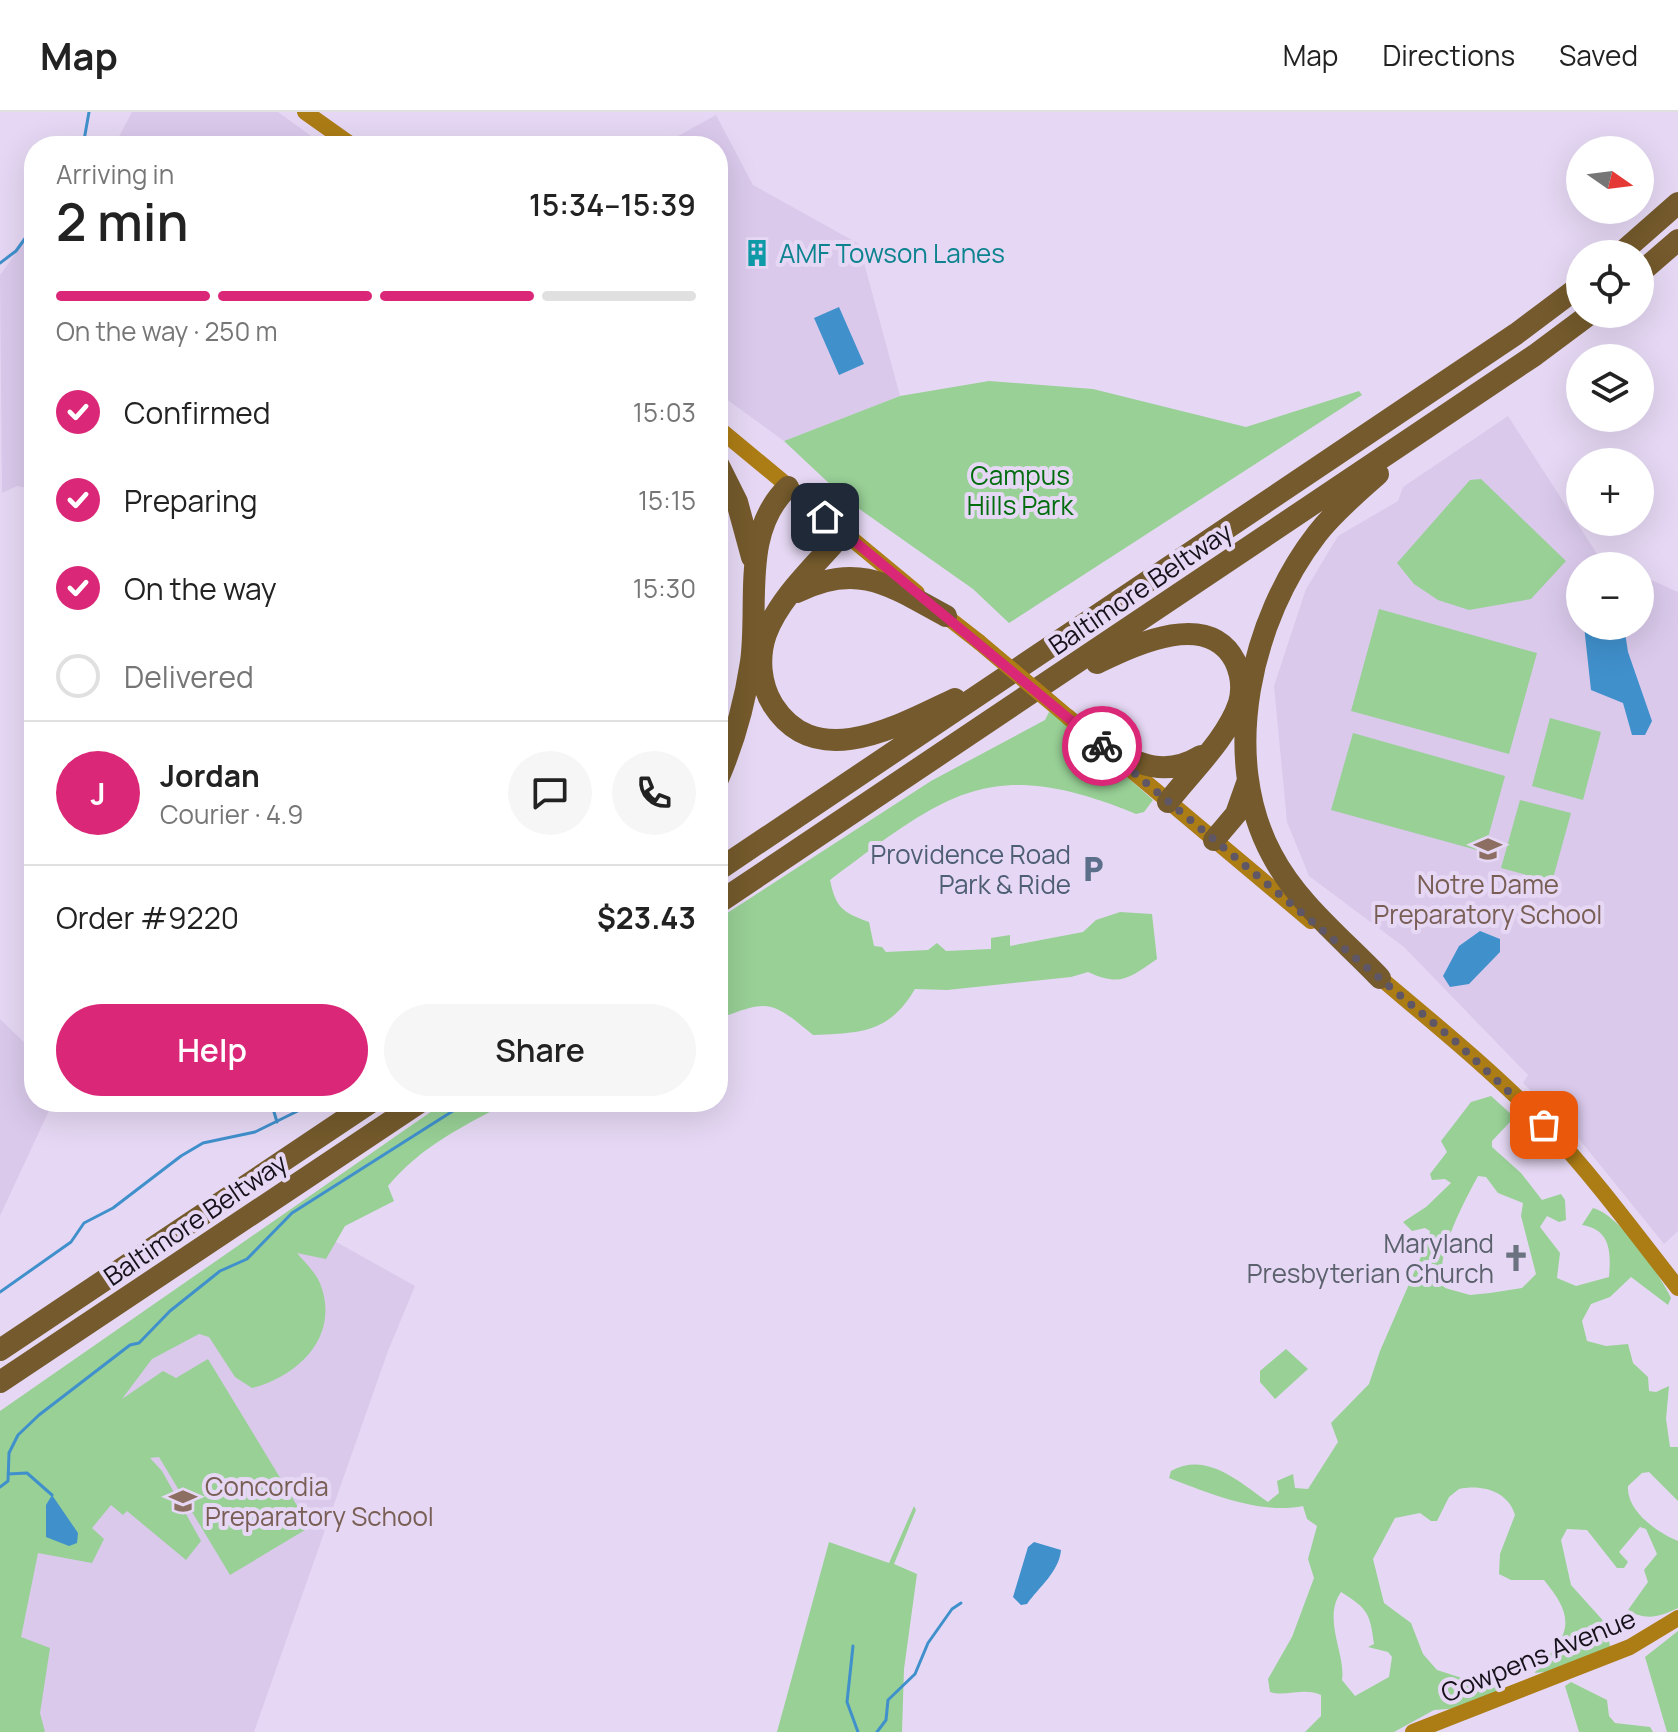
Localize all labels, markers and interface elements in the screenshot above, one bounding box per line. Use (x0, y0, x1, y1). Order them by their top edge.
text: Map (40, 29, 118, 81)
text: Map (1283, 36, 1338, 74)
text: Directions (1382, 36, 1515, 74)
text: Saved (1559, 36, 1638, 74)
north arrow (1566, 136, 1654, 224)
map controls (1566, 136, 1654, 640)
text: Arriving in (56, 156, 174, 192)
text: 15:34–15:39 (529, 184, 696, 225)
text: 2 min (56, 186, 189, 257)
place label: AMF Towson Lanes (779, 235, 1005, 271)
building icon: AMF Towson Lanes (742, 238, 772, 268)
button: locate (1566, 240, 1654, 328)
text: On the way · 250 m (56, 313, 278, 349)
button: layers (1566, 344, 1654, 432)
icon: check (56, 390, 100, 434)
text: Confirmed (124, 392, 271, 433)
text: 15:03 (633, 394, 696, 430)
button: + (1566, 448, 1654, 536)
park label: Campus Hills Park (967, 457, 1074, 523)
icon: check (56, 478, 100, 522)
text: Preparing (124, 480, 258, 521)
text: 15:15 (638, 482, 696, 518)
pin (791, 483, 859, 551)
icon: home (803, 495, 847, 539)
street label: Baltimore Beltway (1041, 513, 1239, 663)
button: − (1566, 552, 1654, 640)
icon: check (56, 566, 100, 610)
text: On the way (124, 568, 277, 609)
text: 15:30 (633, 570, 696, 606)
text: Delivered (124, 656, 254, 697)
courier (1062, 706, 1142, 786)
icon: bike (1080, 724, 1124, 768)
button: chat (508, 751, 592, 835)
button: phone (612, 751, 696, 835)
text: Jordan (160, 755, 260, 796)
text: J (90, 773, 106, 814)
text: Courier · 4.9 (160, 796, 303, 832)
school or university icon: Notre Dame Preparatory School (1473, 834, 1503, 864)
place label: Providence Road Park & Ride (870, 836, 1071, 902)
parking icon: Providence Road Park & Ride (1078, 854, 1108, 884)
place label: Notre Dame Preparatory School (1374, 866, 1602, 932)
text: Order #9220 (56, 897, 239, 938)
text: $23.43 (597, 897, 696, 938)
button: Help (56, 1004, 368, 1096)
button: Share (384, 1004, 696, 1096)
pin (1510, 1091, 1578, 1159)
icon: bag (1522, 1103, 1566, 1147)
street label: Baltimore Beltway (96, 1144, 294, 1294)
place label: Maryland Presbyterian Church (1247, 1225, 1494, 1291)
church icon: Maryland Presbyterian Church (1501, 1243, 1531, 1273)
place label: Concordia Preparatory School (205, 1468, 434, 1534)
school or university icon: Concordia Preparatory School (168, 1486, 198, 1516)
street label: Cowpens Avenue (1435, 1600, 1641, 1710)

